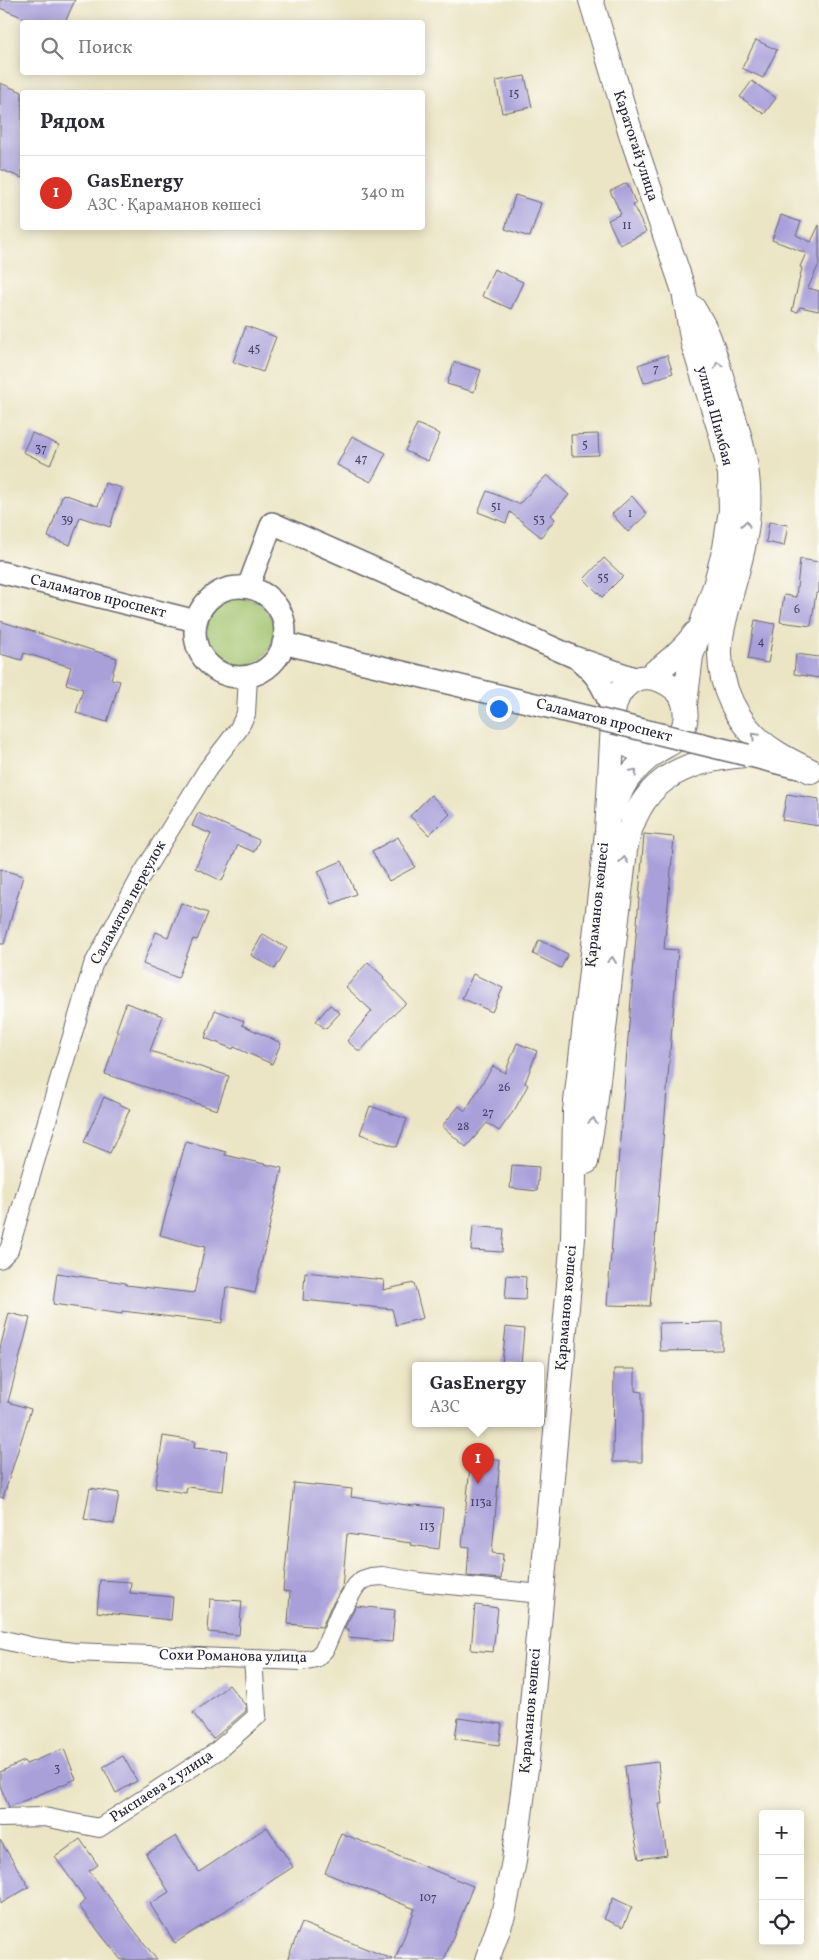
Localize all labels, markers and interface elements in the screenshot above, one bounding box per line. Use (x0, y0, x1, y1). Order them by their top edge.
search box (20, 20, 425, 75)
icon: search (38, 34, 66, 62)
text: Поиск (78, 35, 132, 61)
house number: 15 (509, 86, 519, 102)
street label: Каратогай улица (607, 88, 663, 204)
text: Рядом (40, 108, 105, 137)
text: GasEnergy (87, 169, 184, 195)
text: 1 (53, 182, 59, 204)
text: 340 m (361, 182, 405, 204)
text: АЗС · Қараманов көшесі (87, 195, 261, 217)
house number: 11 (622, 218, 632, 234)
house number: 45 (248, 341, 261, 357)
house number: 7 (653, 361, 659, 377)
one-way arrow (713, 362, 723, 370)
street label: улица Шимбая (691, 364, 737, 468)
house number: 5 (582, 437, 588, 453)
house number: 37 (35, 441, 47, 457)
house number: 47 (355, 451, 368, 467)
house number: 51 (491, 499, 501, 515)
house number: 1 (628, 506, 632, 522)
house number: 39 (61, 512, 73, 528)
house number: 53 (533, 512, 545, 528)
one-way arrow (741, 519, 751, 528)
street label: Саламатов проспект (28, 570, 169, 624)
house number: 55 (597, 570, 609, 586)
house number: 6 (794, 602, 800, 618)
house number: 4 (757, 634, 765, 650)
street label: Саламатов проспект (534, 694, 675, 748)
your location (486, 696, 512, 722)
one-way arrow (752, 732, 761, 741)
one-way arrow (628, 769, 637, 778)
street label: Саламатов переулок (86, 837, 172, 969)
street label: Қараманов көшесі (581, 841, 615, 969)
one-way arrow (618, 856, 629, 864)
one-way arrow (606, 955, 617, 963)
house number: 26 (498, 1080, 510, 1096)
house number: 27 (482, 1105, 494, 1121)
one-way arrow (587, 1117, 598, 1125)
house number: 28 (457, 1119, 469, 1135)
street label: Қараманов көшесі (551, 1244, 583, 1372)
popup (412, 1362, 544, 1427)
text: GasEnergy (430, 1371, 526, 1397)
text: АЗС (430, 1397, 460, 1419)
pin: 1 (462, 1443, 494, 1484)
house number: 113а (470, 1495, 492, 1511)
house number: 113 (419, 1519, 435, 1535)
street label: Сохи Романова улица (159, 1645, 307, 1669)
street label: Қараманов көшесі (515, 1647, 547, 1775)
street label: Рыспаева 2 улица (106, 1746, 218, 1828)
house number: 3 (54, 1761, 60, 1777)
map controls (759, 1810, 804, 1945)
button: + (759, 1810, 804, 1855)
button: − (759, 1855, 804, 1900)
house number: 107 (419, 1890, 437, 1906)
button: locate (759, 1900, 804, 1945)

